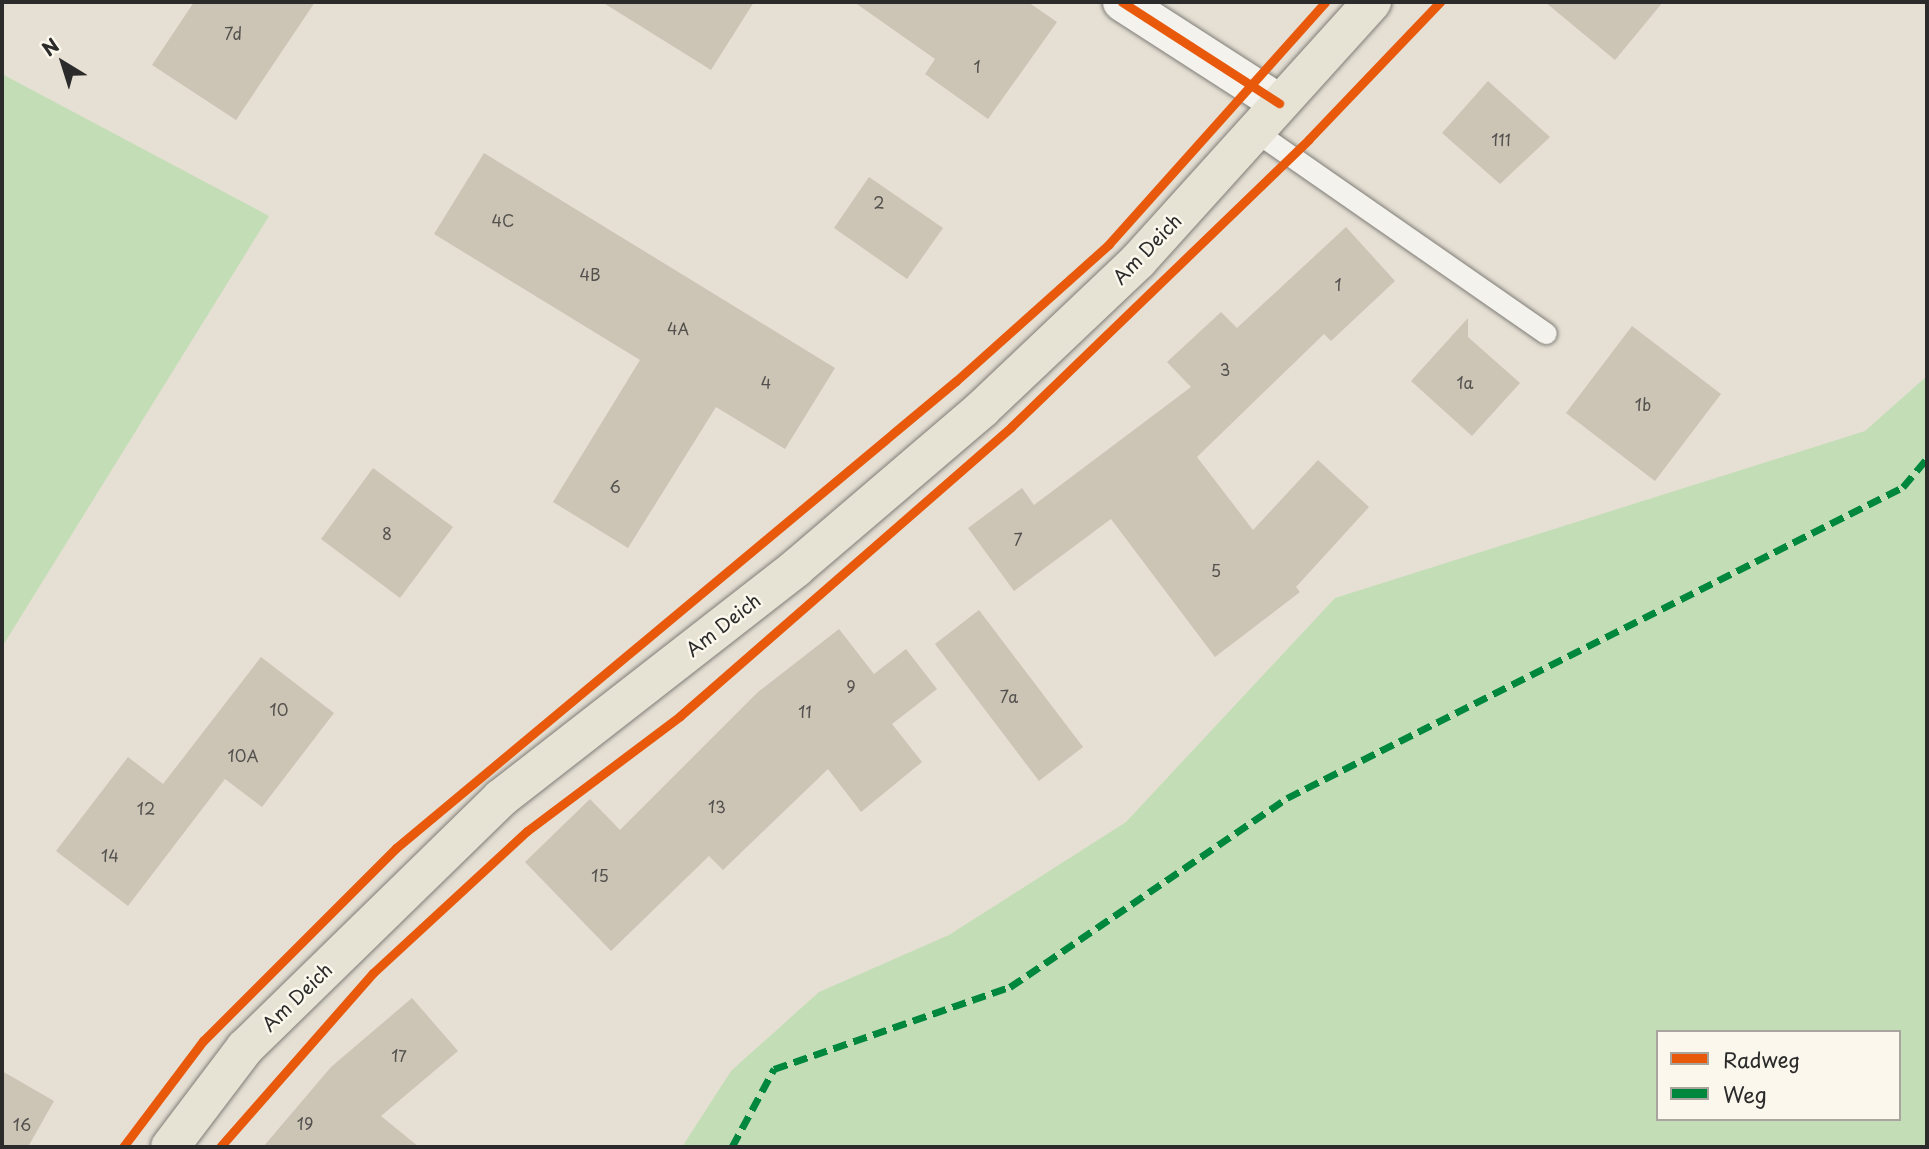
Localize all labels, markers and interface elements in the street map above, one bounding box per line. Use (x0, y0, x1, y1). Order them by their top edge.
house number: 7d (224, 23, 242, 43)
north arrow (28, 28, 98, 98)
text: N (36, 31, 65, 62)
house number: 1 (973, 56, 981, 76)
house number: 111 (1491, 129, 1511, 149)
house number: 2 (873, 192, 885, 212)
street label: Am Deich (1108, 209, 1186, 289)
house number: 4C (492, 210, 514, 230)
house number: 4B (579, 264, 601, 284)
house number: 1 (1334, 274, 1342, 294)
house number: 4A (667, 318, 689, 338)
house number: 3 (1220, 359, 1230, 379)
house number: 4 (761, 372, 771, 392)
house number: 1a (1456, 372, 1474, 392)
house number: 1b (1635, 394, 1651, 414)
house number: 6 (609, 476, 621, 496)
house number: 8 (382, 523, 392, 543)
house number: 7 (1013, 529, 1023, 549)
house number: 5 (1211, 560, 1221, 580)
street label: Am Deich (681, 589, 765, 661)
house number: 9 (846, 676, 856, 696)
house number: 7a (1000, 686, 1018, 706)
house number: 10 (270, 699, 288, 719)
house number: 11 (798, 701, 812, 721)
house number: 10A (228, 745, 258, 765)
house number: 13 (708, 796, 726, 816)
house number: 12 (137, 798, 155, 818)
house number: 14 (101, 845, 119, 865)
house number: 15 (591, 865, 609, 885)
street label: Am Deich (257, 958, 337, 1036)
legend (1656, 1030, 1901, 1121)
text: Radweg (1723, 1043, 1800, 1075)
house number: 17 (391, 1045, 407, 1065)
text: Weg (1723, 1078, 1767, 1110)
house number: 19 (297, 1113, 313, 1133)
house number: 16 (13, 1114, 31, 1134)

